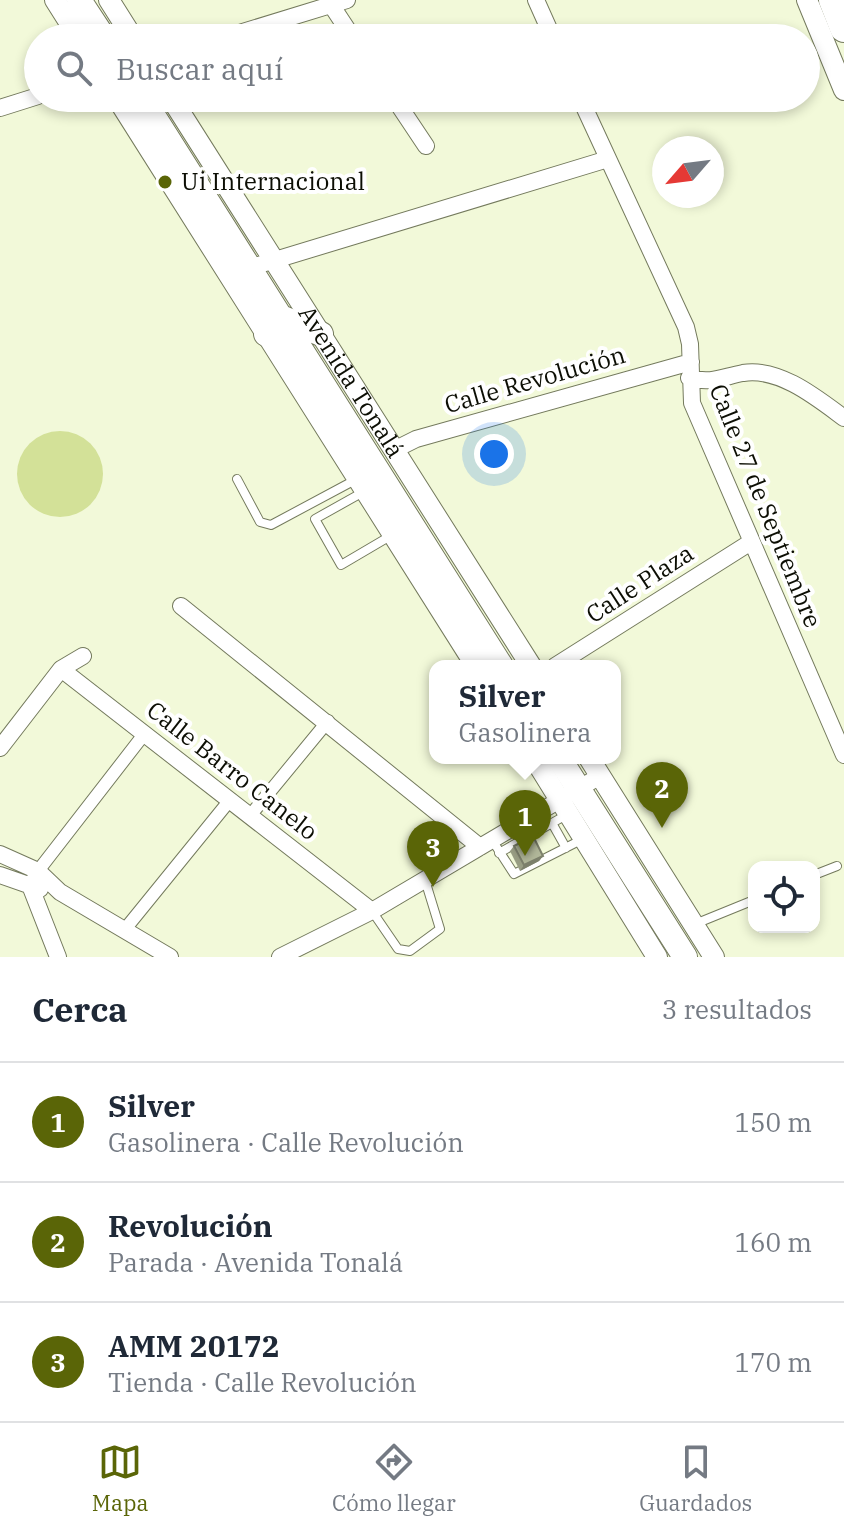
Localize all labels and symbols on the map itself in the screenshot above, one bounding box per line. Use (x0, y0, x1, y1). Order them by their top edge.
north arrow (652, 136, 724, 208)
place label: Ui Internacional (181, 165, 365, 197)
marker: Ui Internacional (156, 173, 174, 191)
street label: Avenida Tonalá (292, 299, 412, 463)
street label: Calle Revolución (440, 338, 629, 420)
street label: Calle 27 de Septiembre (702, 379, 829, 632)
your location (474, 434, 514, 474)
street label: Calle Plaza (580, 537, 699, 630)
street label: Calle Barro Canelo (141, 694, 324, 847)
pin: 2 (636, 762, 688, 828)
pin: 1 (499, 790, 551, 856)
pin: 3 (407, 821, 459, 887)

